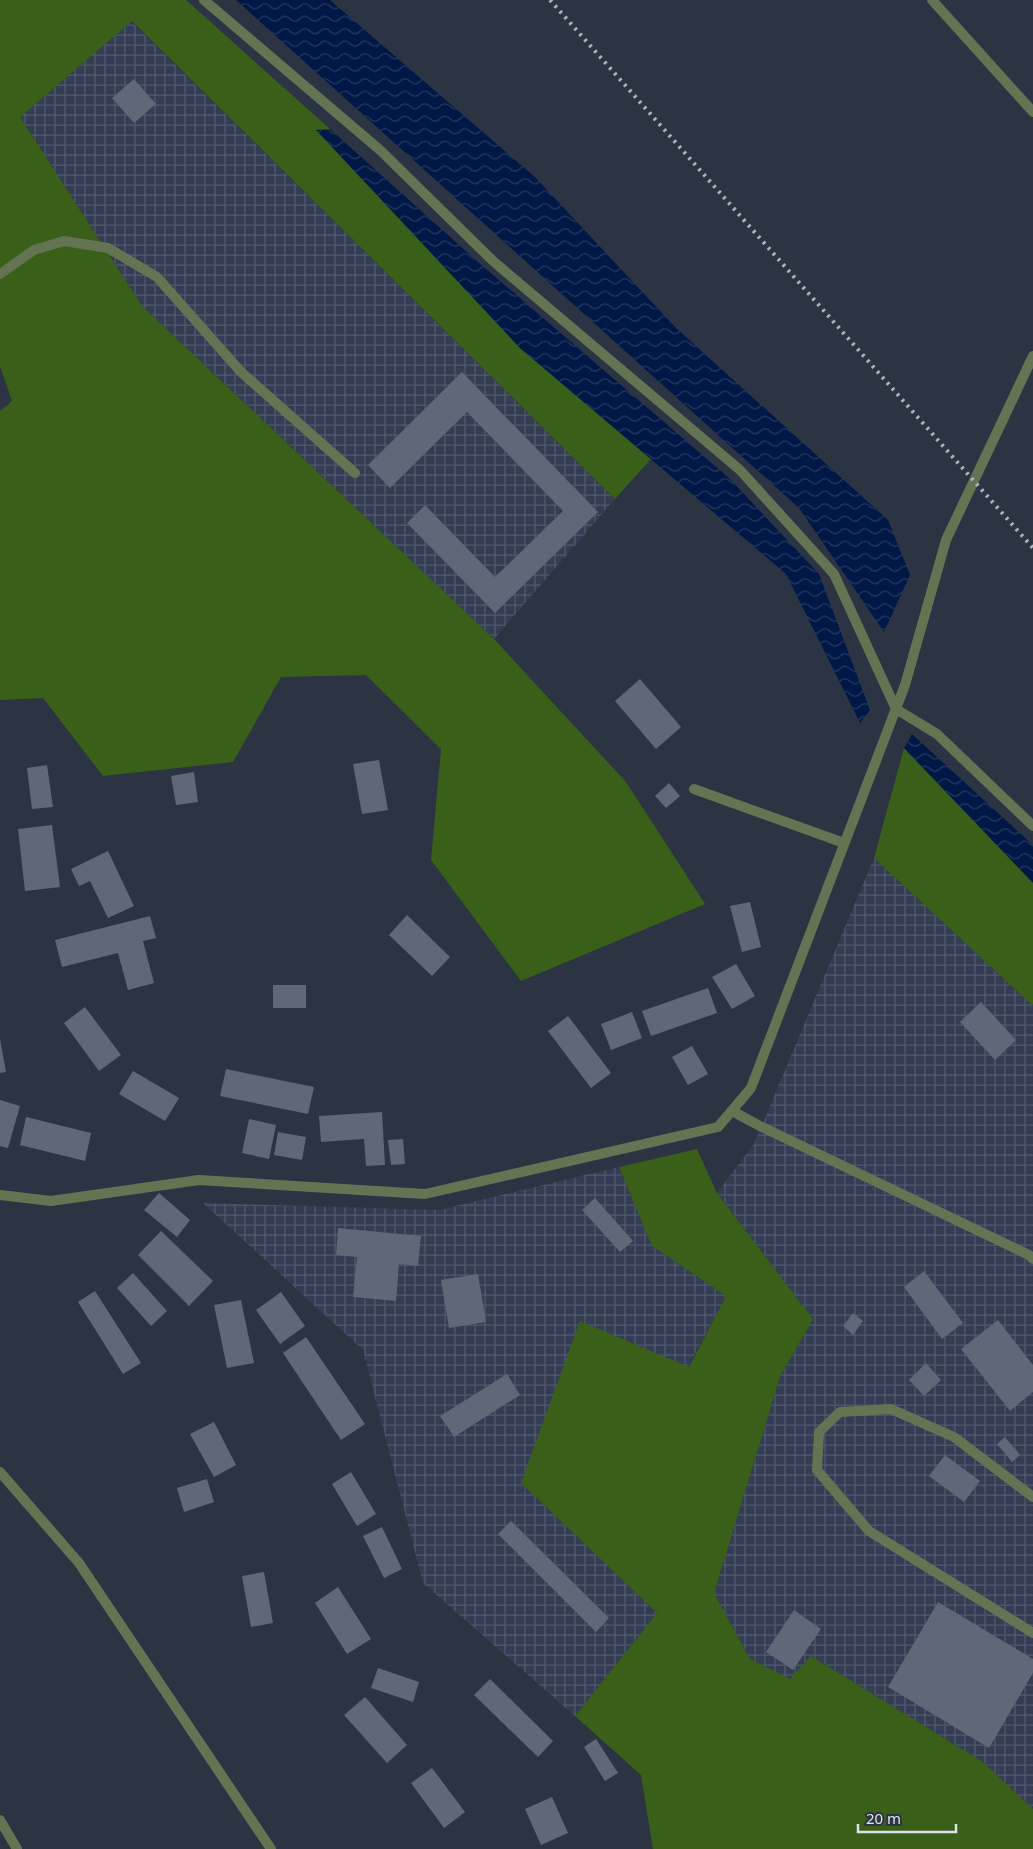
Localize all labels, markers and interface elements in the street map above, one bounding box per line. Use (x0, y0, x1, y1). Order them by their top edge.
scale bar (858, 1802, 956, 1834)
text: 20 m (866, 1808, 901, 1828)

